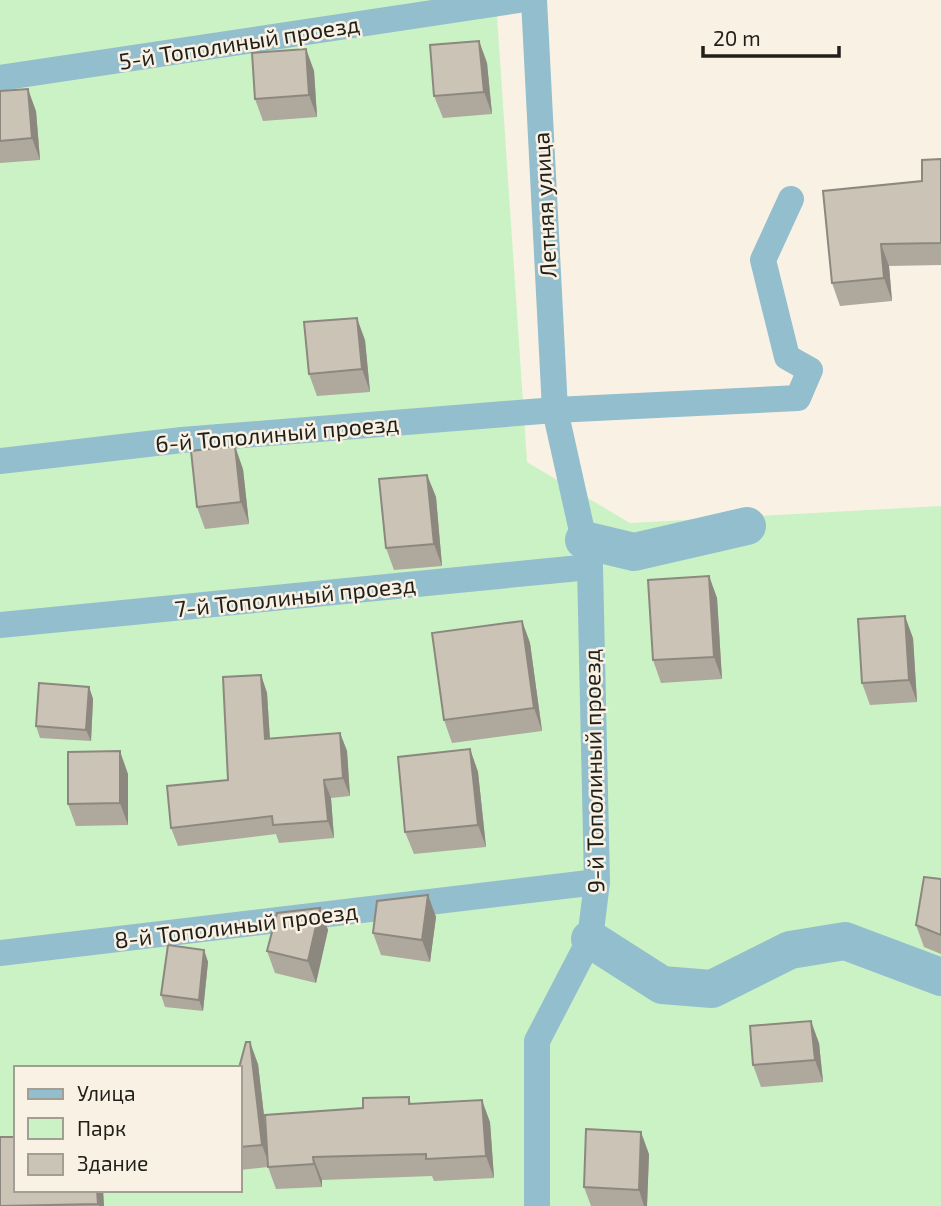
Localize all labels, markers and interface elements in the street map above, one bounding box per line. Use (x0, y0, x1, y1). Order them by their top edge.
street label: 5-й Тополиный проезд (117, 9, 361, 75)
scale bar (703, 14, 839, 58)
text: 20 m (713, 25, 761, 50)
street label: Летняя улица (526, 131, 563, 279)
street label: 6-й Тополиный проезд (154, 408, 400, 458)
street label: 7-й Тополиный проезд (173, 569, 417, 623)
street label: 9-й Тополиный проезд (577, 649, 609, 893)
street label: 8-й Тополиный проезд (113, 896, 359, 954)
legend (14, 1066, 242, 1192)
text: Улица (77, 1080, 136, 1105)
text: Парк (77, 1115, 126, 1140)
text: Здание (77, 1150, 148, 1175)

